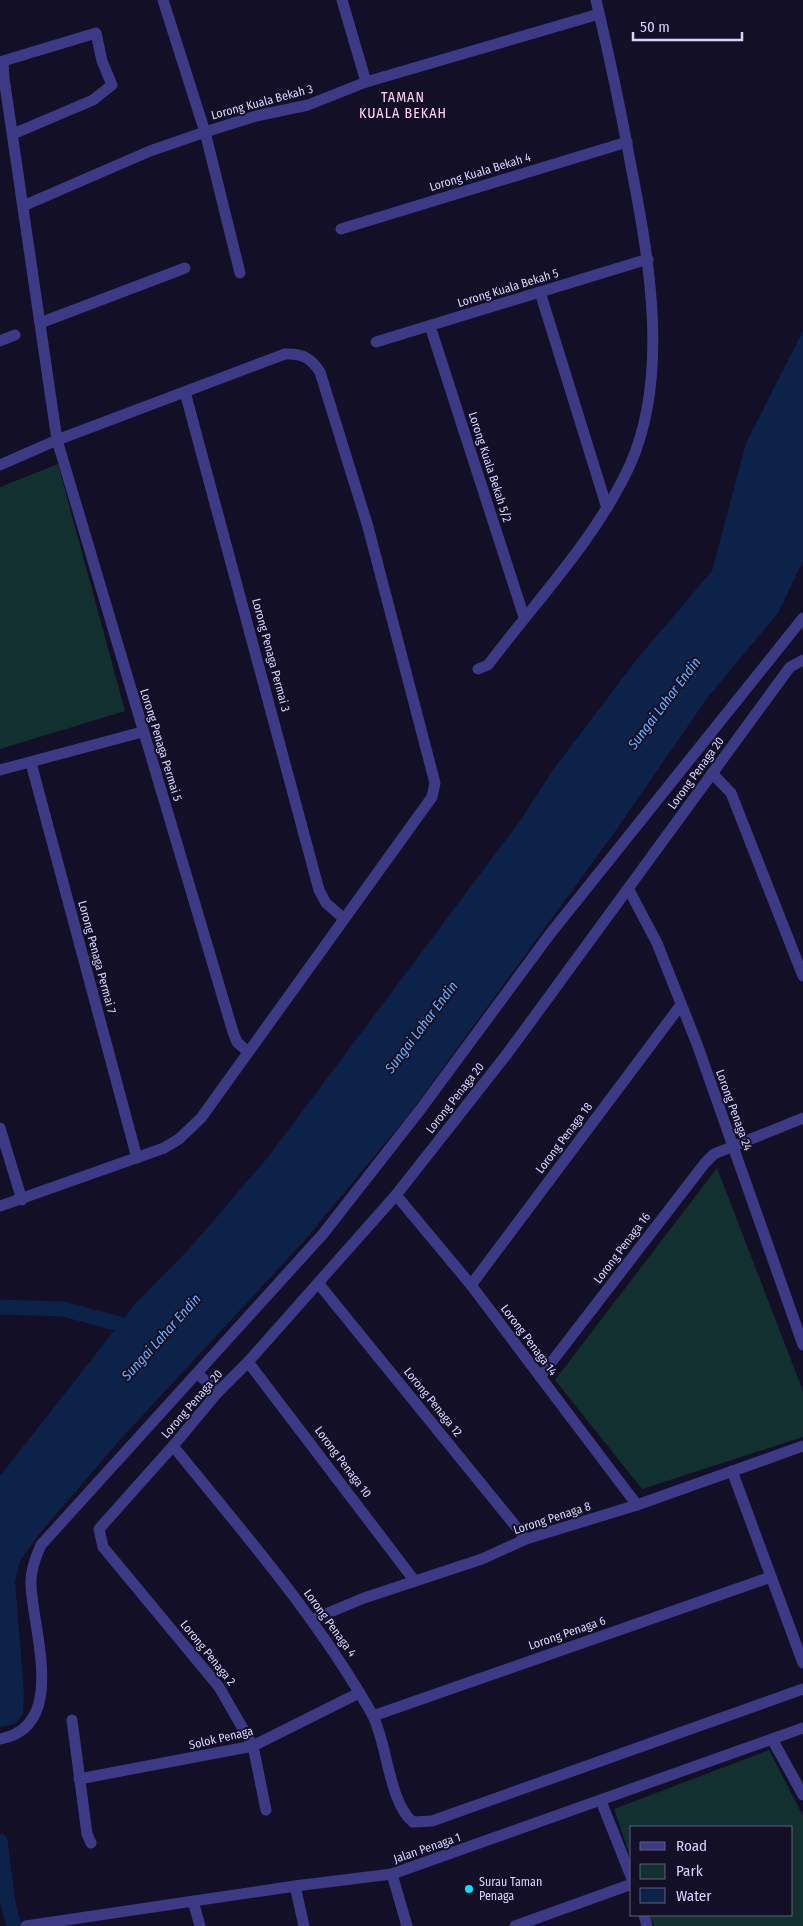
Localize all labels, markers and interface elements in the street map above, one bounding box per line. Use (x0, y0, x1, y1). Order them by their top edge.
scale bar (633, 10, 742, 42)
text: 50 m (640, 18, 670, 36)
street label: Lorong Kuala Bekah 3 (210, 82, 314, 122)
district label: TAMAN KUALA BEKAH (359, 89, 447, 122)
street label: Lorong Kuala Bekah 4 (428, 150, 532, 194)
street label: Lorong Kuala Bekah 5 (456, 266, 561, 310)
street label: Lorong Kuala Bekah 5/2 (466, 410, 514, 524)
street label: Lorong Penaga Permai 3 (249, 597, 293, 713)
water label: Sungai Lahar Endin (624, 654, 704, 753)
street label: Lorong Penaga Permai 5 (137, 687, 185, 803)
street label: Lorong Penaga 20 (665, 734, 727, 812)
street label: Lorong Penaga Permai 7 (75, 899, 119, 1015)
water label: Sungai Lahar Endin (381, 978, 461, 1077)
street label: Lorong Penaga 20 (423, 1060, 487, 1136)
street label: Lorong Penaga 24 (713, 1068, 755, 1153)
street label: Lorong Penaga 18 (533, 1100, 595, 1176)
street label: Lorong Penaga 16 (591, 1210, 653, 1286)
water label: Sungai Lahar Endin (117, 1291, 205, 1385)
street label: Lorong Penaga 14 (498, 1302, 560, 1378)
street label: Lorong Penaga 12 (401, 1365, 465, 1439)
street label: Lorong Penaga 20 (159, 1367, 225, 1441)
street label: Lorong Penaga 10 (312, 1424, 374, 1500)
street label: Lorong Penaga 8 (512, 1499, 592, 1537)
street label: Lorong Penaga 4 (301, 1586, 359, 1660)
street label: Lorong Penaga 6 (527, 1613, 607, 1653)
street label: Lorong Penaga 2 (177, 1618, 239, 1688)
street label: Solok Penaga (188, 1724, 255, 1752)
legend (630, 1826, 793, 1916)
street label: Jalan Penaga 1 (392, 1830, 462, 1866)
text: Road (676, 1837, 707, 1855)
text: Park (676, 1862, 703, 1880)
place label: Surau Taman Penaga (479, 1875, 542, 1903)
marker: Surau Taman Penaga (463, 1883, 475, 1895)
text: Water (676, 1887, 712, 1905)

